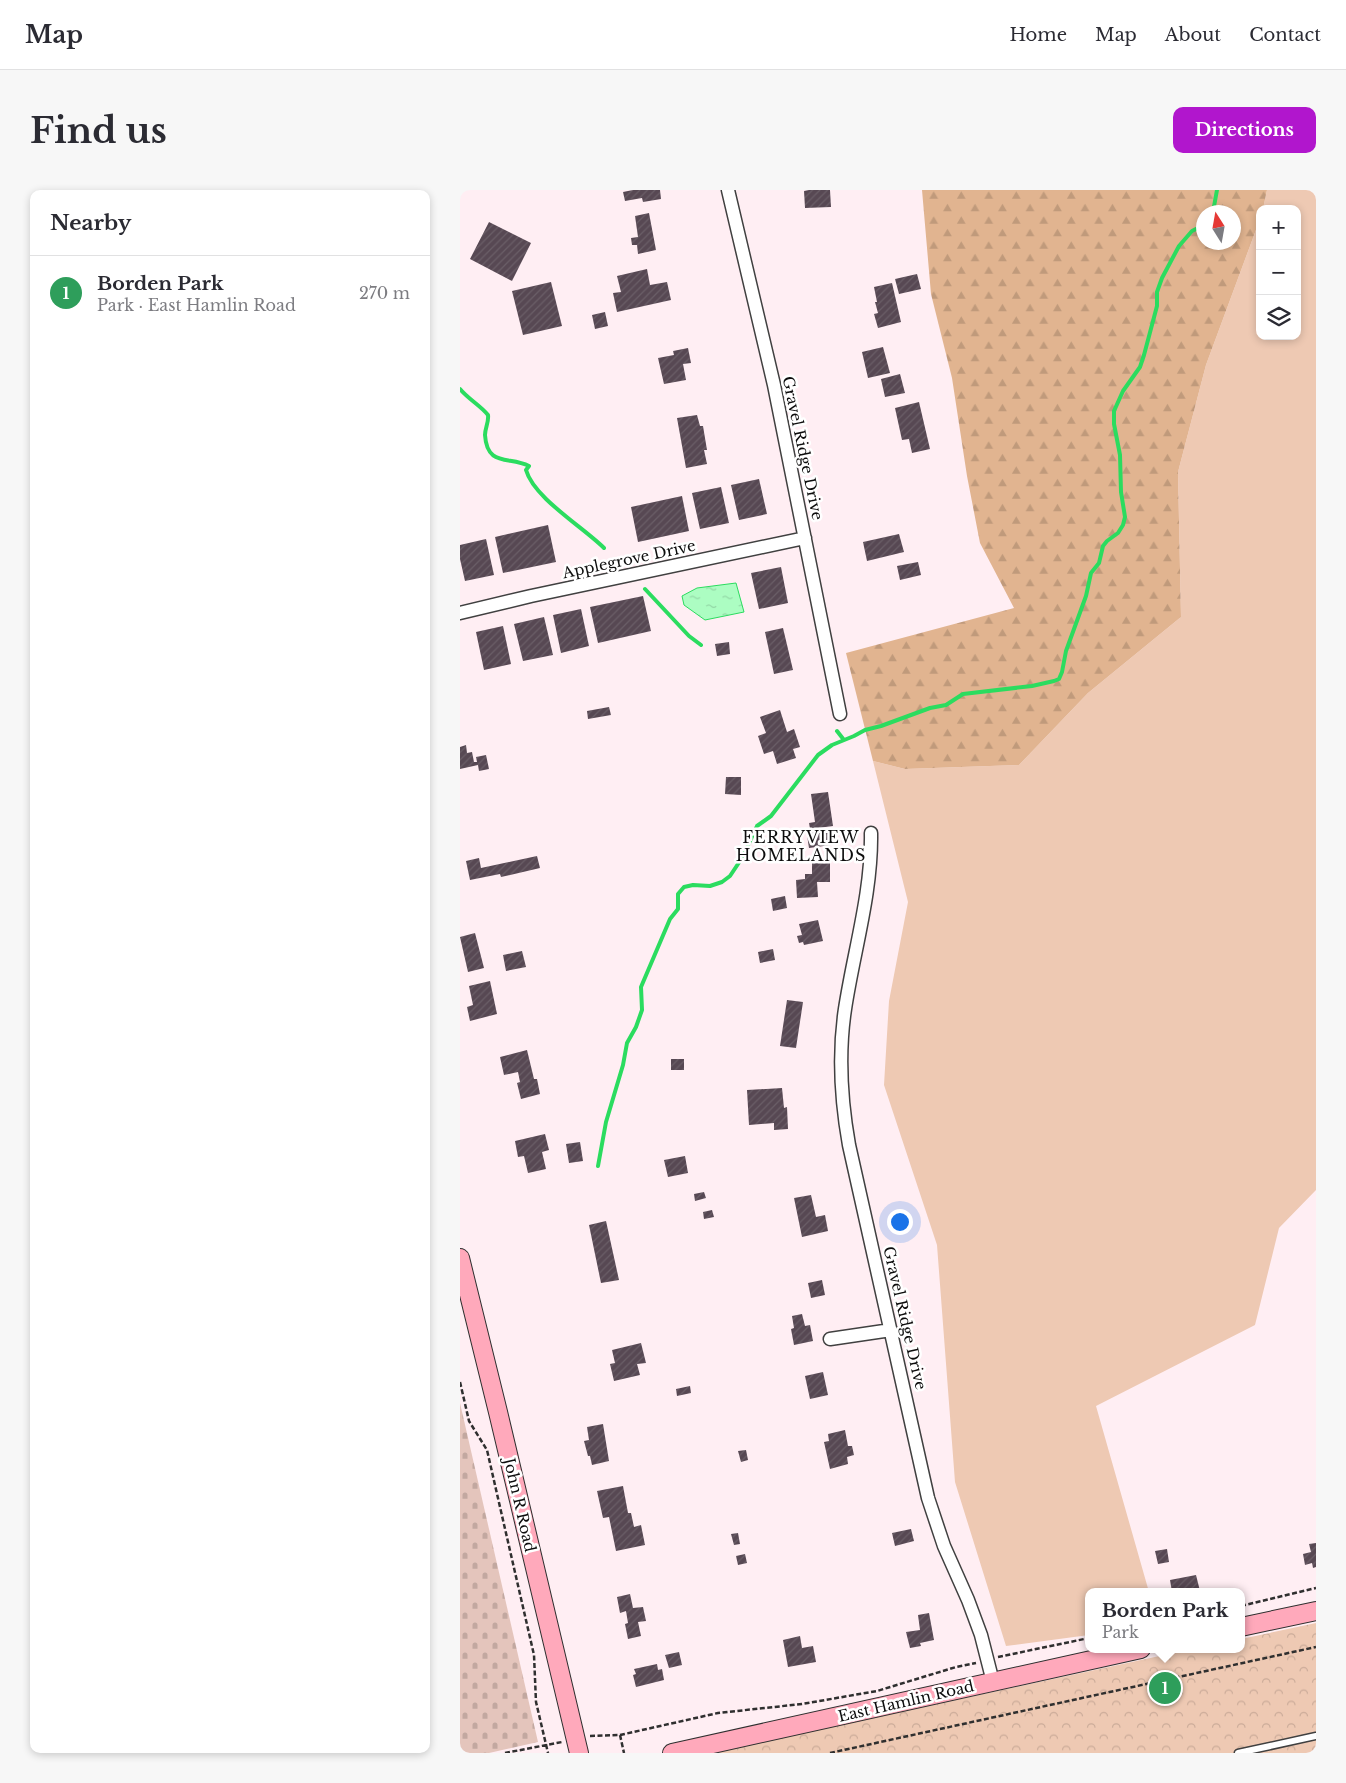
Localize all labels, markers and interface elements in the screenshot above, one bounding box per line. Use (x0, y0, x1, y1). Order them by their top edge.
text: Map (25, 20, 83, 49)
text: Home (1009, 24, 1067, 46)
text: Map (1095, 24, 1137, 46)
text: About (1165, 24, 1221, 46)
text: Contact (1249, 24, 1321, 46)
button: Directions (1173, 107, 1316, 153)
text: Find us (30, 109, 167, 152)
north arrow (1196, 205, 1241, 250)
map controls (1256, 205, 1301, 340)
button: + (1256, 205, 1301, 250)
text: Nearby (50, 210, 131, 236)
button: − (1256, 250, 1301, 295)
text: Borden Park (97, 272, 224, 295)
text: 1 (63, 283, 69, 303)
text: 270 m (359, 283, 410, 303)
text: Park · East Hamlin Road (97, 295, 296, 315)
button: layers (1256, 295, 1301, 340)
street label: Gravel Ridge Drive (778, 374, 828, 522)
street label: Applegrove Drive (560, 536, 697, 583)
district label: FERRYVIEW HOMELANDS (736, 827, 866, 865)
your location (887, 1209, 913, 1235)
street label: Gravel Ridge Drive (879, 1244, 931, 1392)
street label: John R Road (500, 1454, 540, 1554)
popup (1085, 1588, 1245, 1653)
text: Borden Park (1102, 1599, 1228, 1622)
text: Park (1102, 1622, 1139, 1642)
pin: 1 (1149, 1669, 1181, 1707)
street label: East Hamlin Road (836, 1676, 976, 1726)

